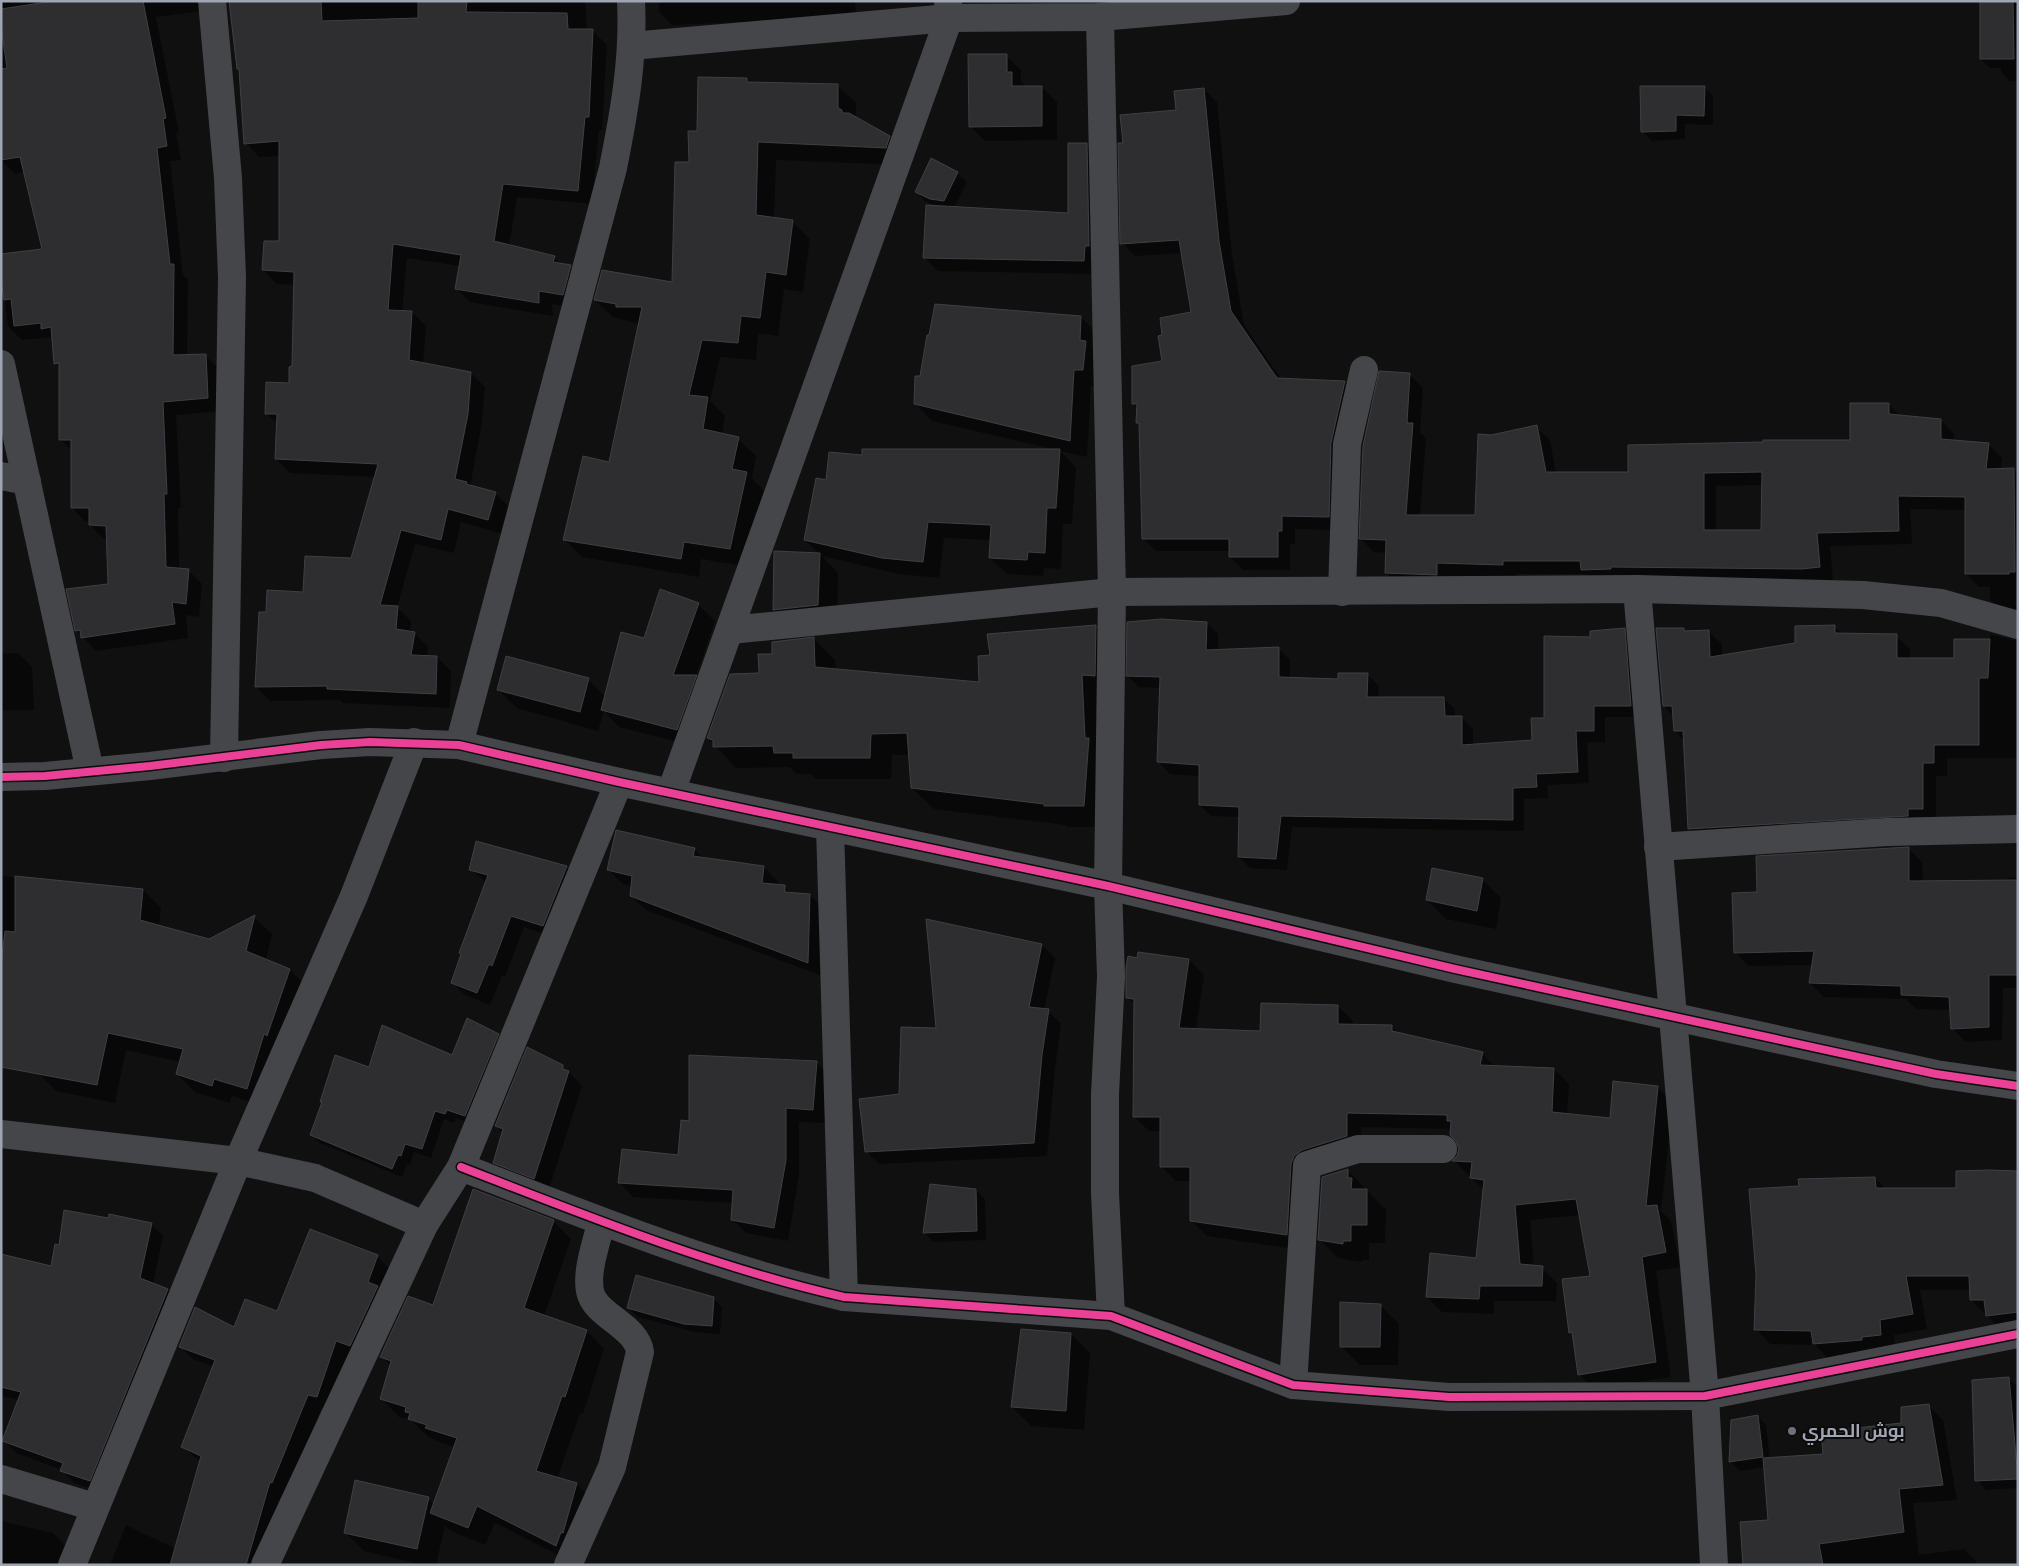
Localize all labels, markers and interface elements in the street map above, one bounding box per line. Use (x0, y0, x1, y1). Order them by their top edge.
place label: بوش الحمري (1802, 1420, 1905, 1445)
marker: بوش الحمري (1786, 1425, 1798, 1437)

